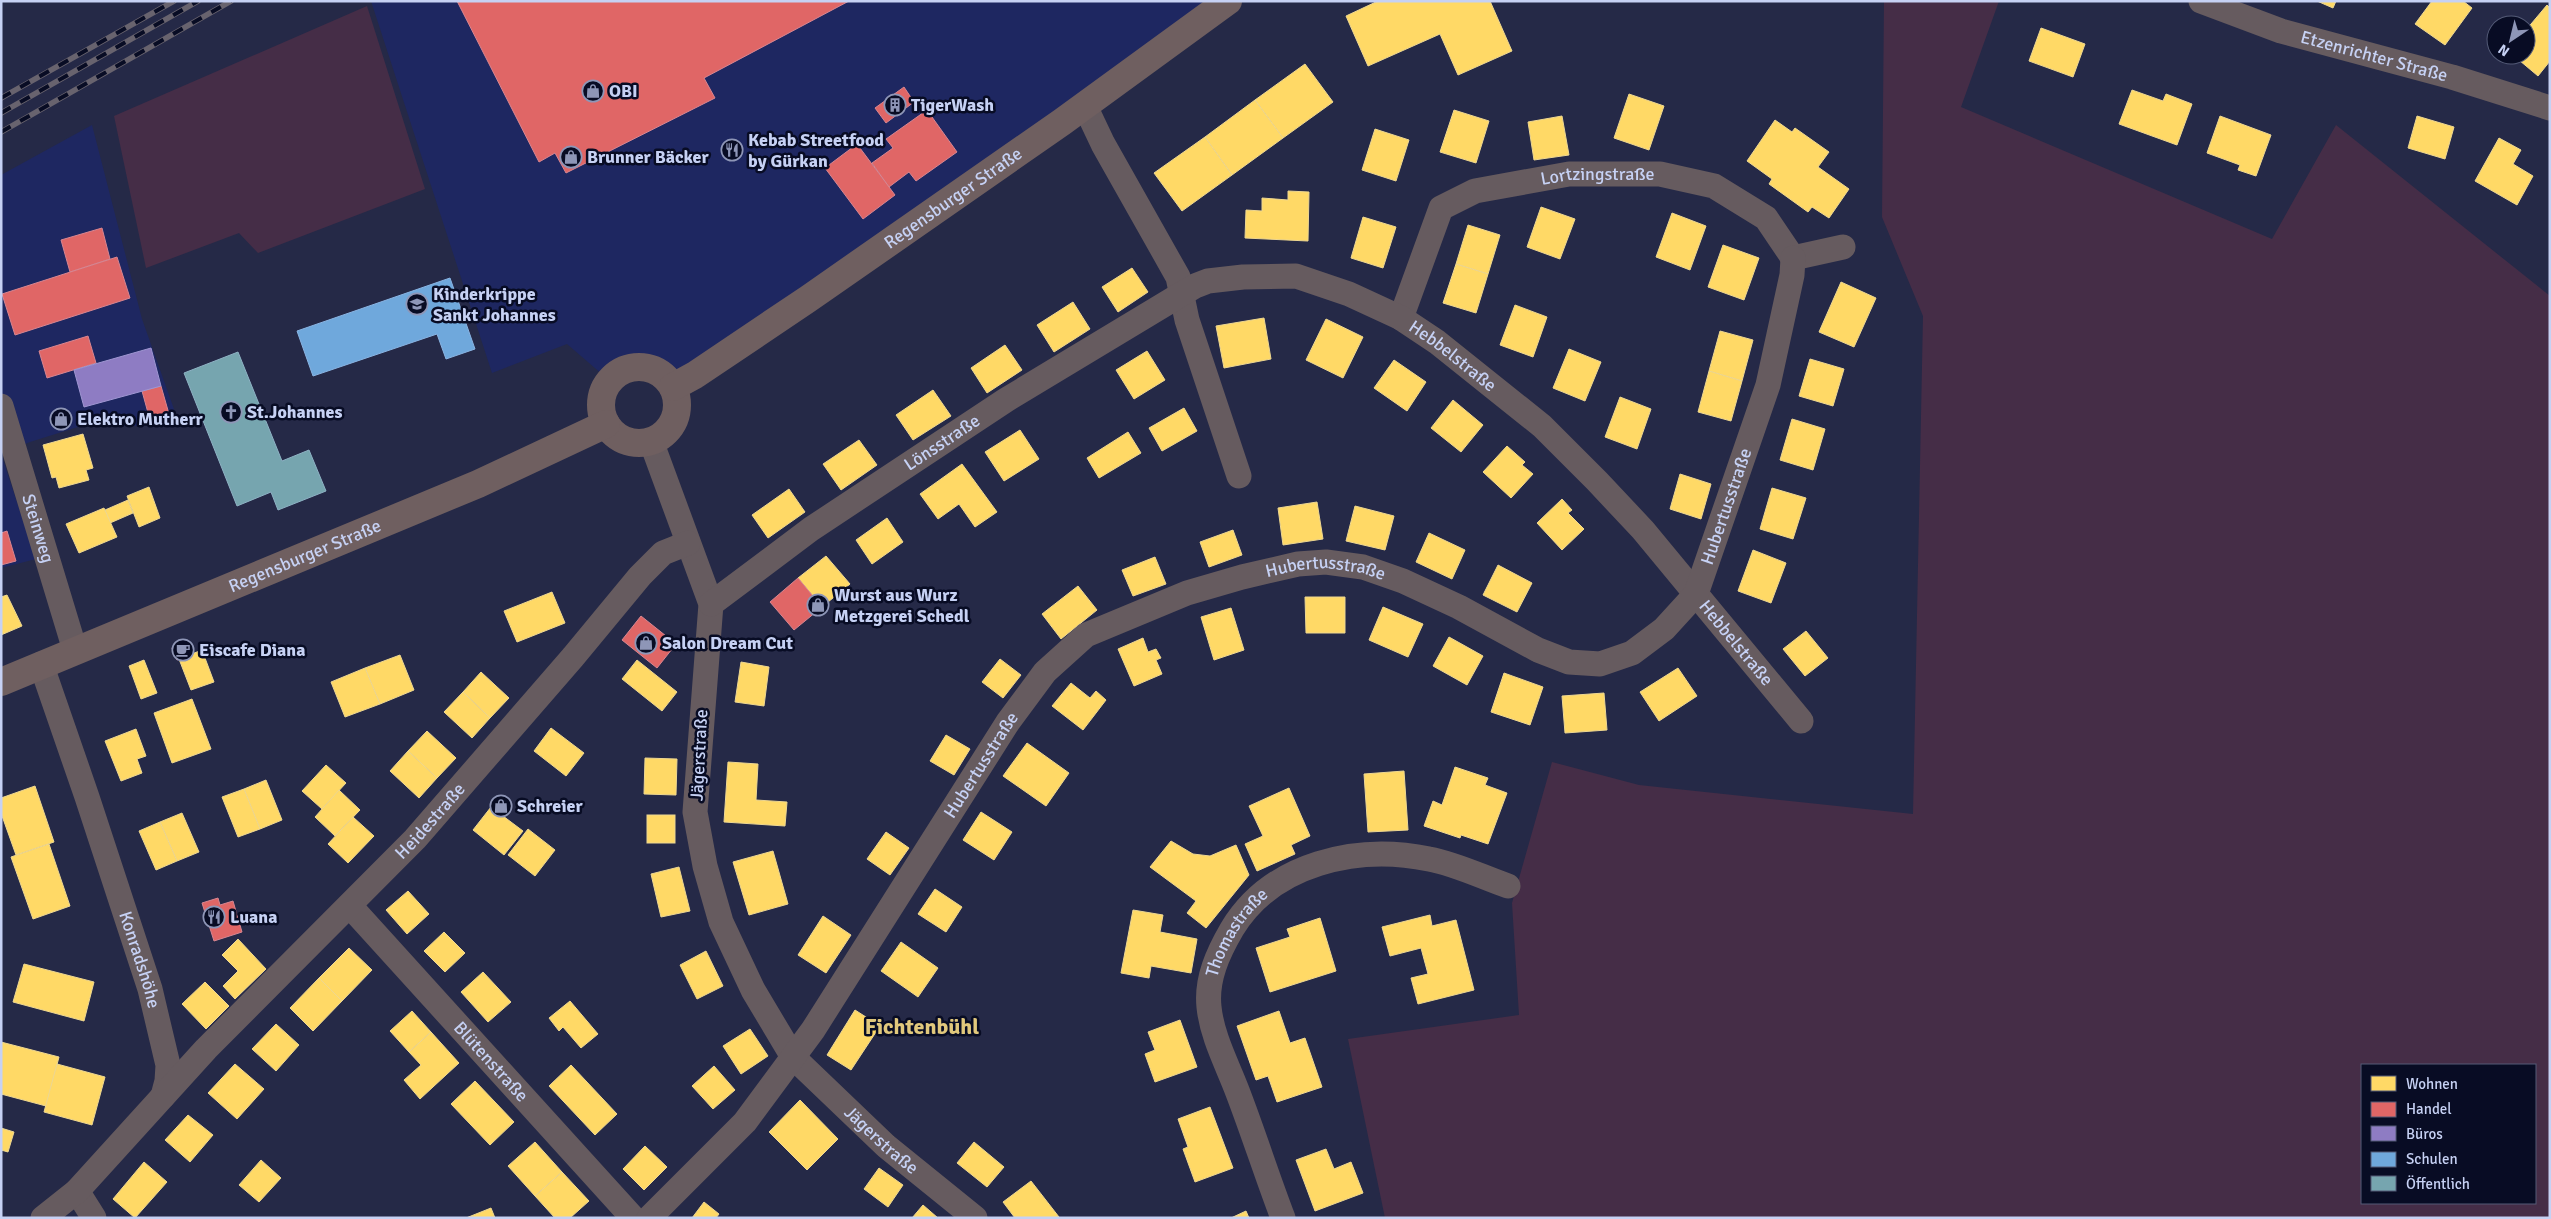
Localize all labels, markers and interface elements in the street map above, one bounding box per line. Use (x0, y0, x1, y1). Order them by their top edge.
north arrow (2486, 15, 2536, 65)
street label: Etzenrichter Straße (2298, 26, 2450, 86)
text: N (2495, 40, 2513, 60)
shop icon: OBI (581, 79, 605, 103)
place label: OBI (609, 80, 638, 102)
building icon: TigerWash (883, 93, 907, 117)
place label: TigerWash (911, 94, 994, 116)
place label: Kebab Streetfood by Gürkan (748, 129, 884, 172)
restaurant icon: Kebab Streetfood by Gürkan (720, 138, 744, 162)
street label: Regensburger Straße (880, 142, 1026, 254)
shop icon: Brunner Bäcker (559, 145, 583, 169)
place label: Brunner Bäcker (587, 146, 710, 168)
street label: Lortzingstraße (1539, 163, 1655, 190)
place label: Kinderkrippe Sankt Johannes (433, 283, 556, 326)
school or university icon: Kinderkrippe Sankt Johannes (405, 292, 429, 316)
street label: Hebbelstraße (1405, 315, 1501, 396)
church icon: St.Johannes (219, 400, 243, 424)
place label: St.Johannes (247, 401, 342, 423)
shop icon: Elektro Mutherr (49, 407, 73, 431)
place label: Elektro Mutherr (77, 408, 204, 430)
street label: Lönsstraße (900, 409, 984, 475)
street label: Hubertusstraße (1696, 445, 1756, 568)
street label: Steinweg (17, 491, 59, 566)
street label: Regensburger Straße (225, 514, 384, 597)
street label: Hubertusstraße (1263, 551, 1389, 585)
place label: Wurst aus Wurz Metzgerei Schedl (834, 584, 970, 627)
shop icon: Wurst aus Wurz Metzgerei Schedl (806, 593, 830, 617)
street label: Hebbelstraße (1694, 595, 1778, 690)
shop icon: Salon Dream Cut (634, 631, 658, 655)
place label: Salon Dream Cut (662, 632, 793, 654)
cafe icon: Eiscafe Diana (171, 638, 195, 662)
place label: Eiscafe Diana (199, 639, 305, 661)
street label: Hubertusstraße (939, 707, 1023, 822)
street label: Jägerstraße (686, 709, 712, 801)
street label: Heidestraße (390, 778, 470, 864)
shop icon: Schreier (489, 794, 513, 818)
place label: Schreier (517, 795, 583, 817)
street label: Thomastraße (1201, 883, 1272, 979)
restaurant icon: Luana (202, 905, 226, 929)
place label: Luana (230, 906, 277, 928)
street label: Konradshöhe (114, 908, 165, 1011)
district label: Fichtenbühl (865, 1013, 979, 1040)
street label: Blütenstraße (449, 1017, 533, 1106)
legend (2361, 1064, 2536, 1204)
text: Wohnen (2406, 1075, 2458, 1093)
text: Handel (2406, 1100, 2452, 1118)
street label: Jägerstraße (840, 1101, 923, 1179)
text: Büros (2406, 1125, 2443, 1143)
text: Schulen (2406, 1150, 2458, 1168)
text: Öffentlich (2406, 1175, 2470, 1193)

